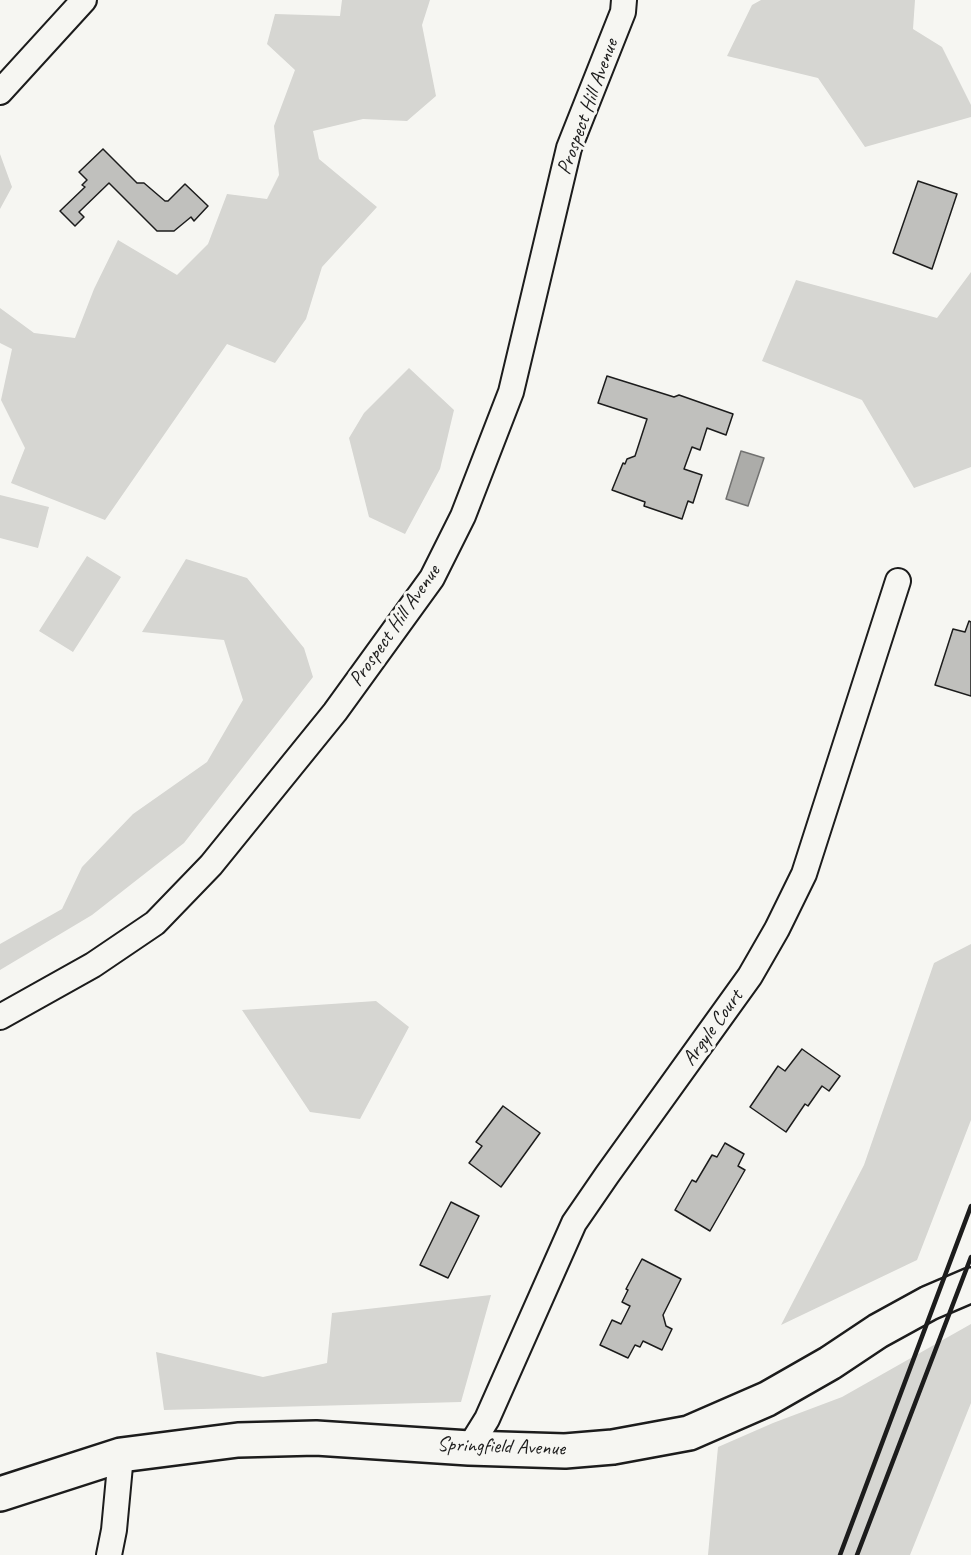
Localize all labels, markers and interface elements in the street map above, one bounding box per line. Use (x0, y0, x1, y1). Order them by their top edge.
street label: Prospect Hill Avenue (552, 36, 624, 178)
street label: Prospect Hill Avenue (344, 560, 446, 692)
street label: Argyle Court (677, 985, 749, 1071)
street label: Springfield Avenue (437, 1432, 565, 1462)

